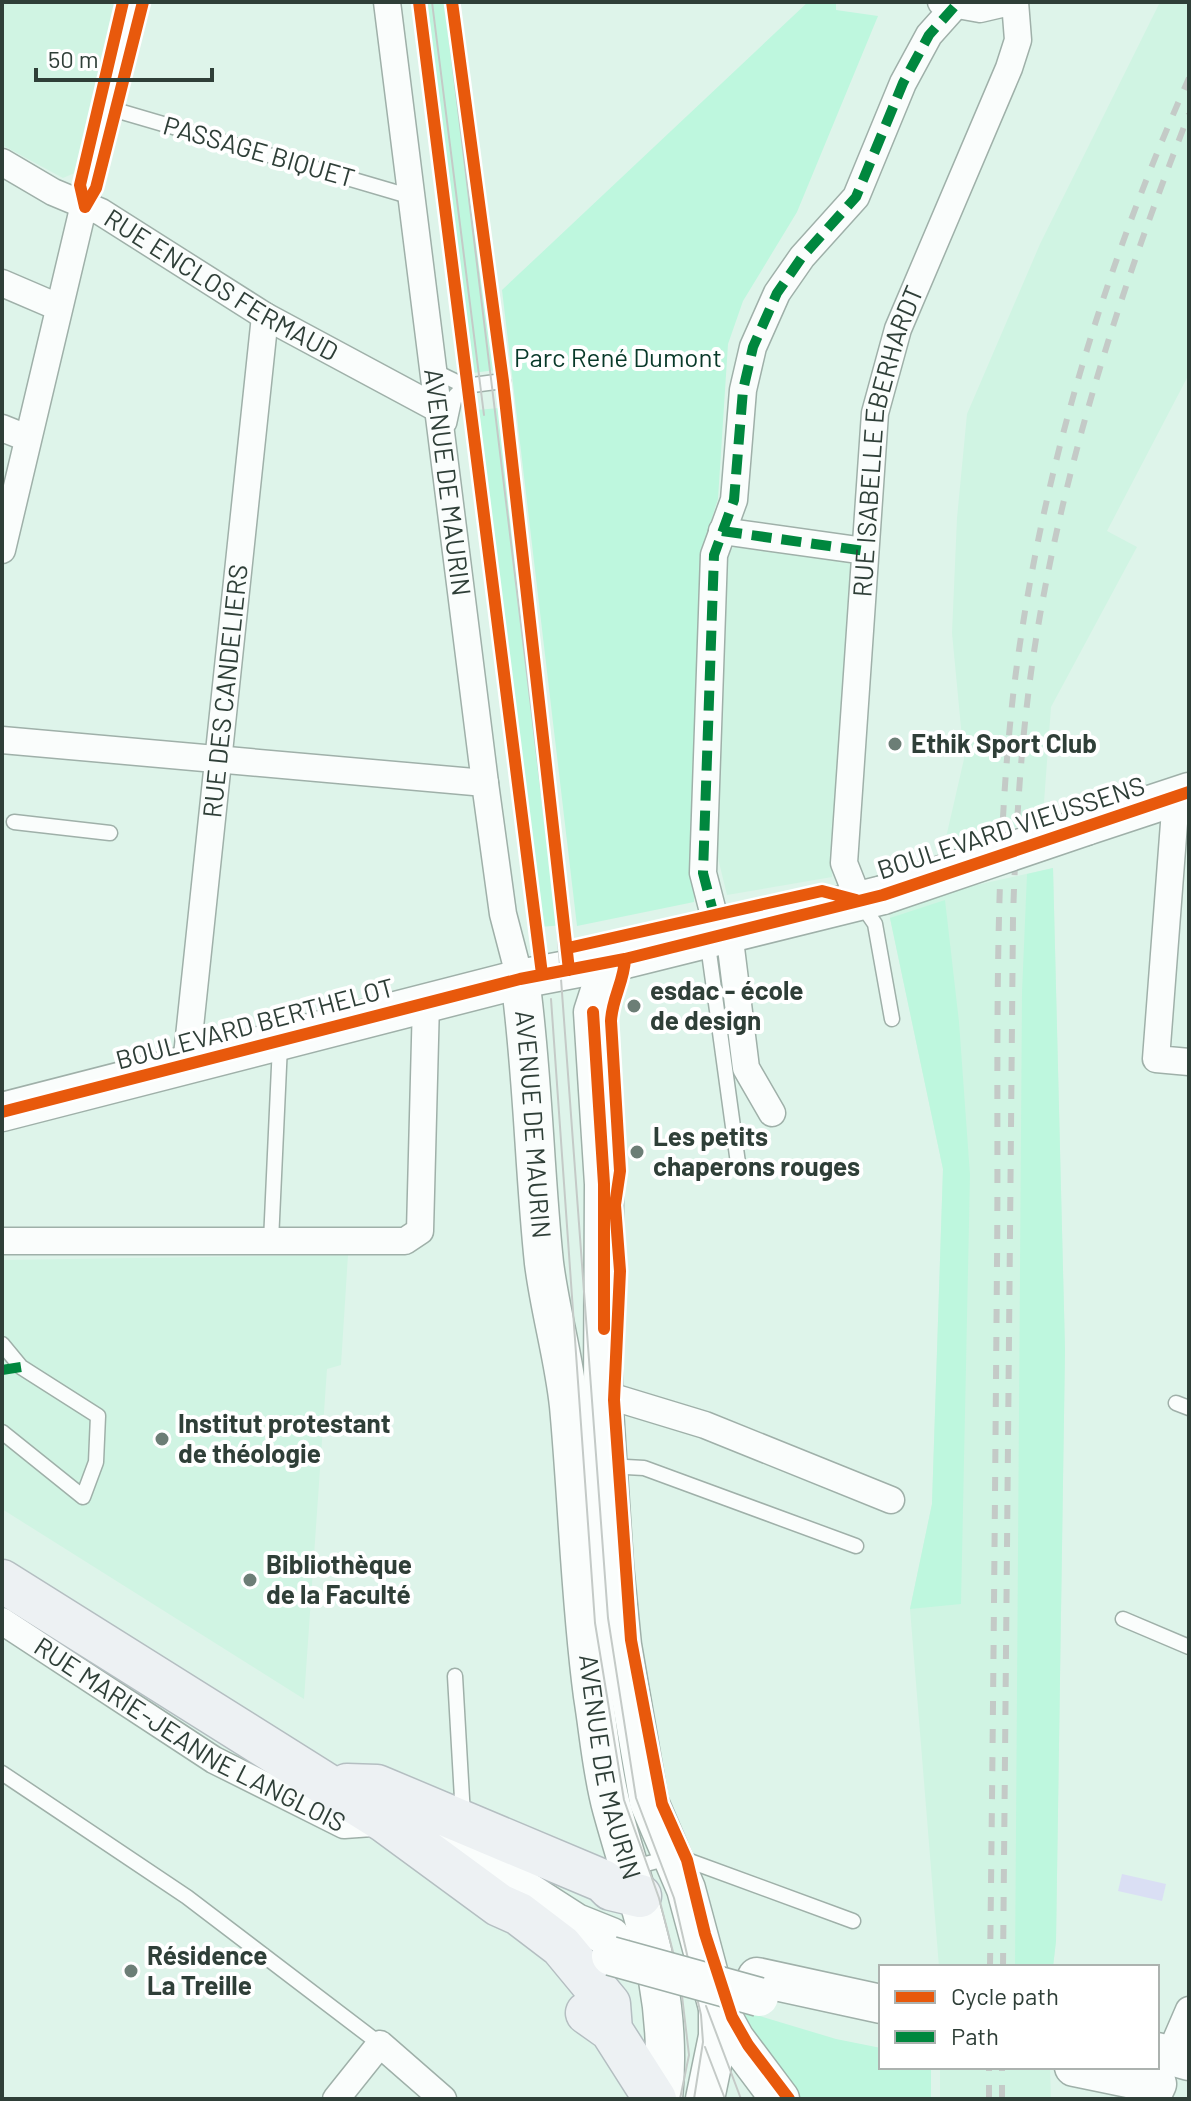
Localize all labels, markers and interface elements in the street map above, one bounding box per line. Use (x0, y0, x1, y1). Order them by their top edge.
scale bar (36, 32, 212, 82)
text: 50 m (48, 44, 99, 73)
street label: PASSAGE BIQUET (160, 108, 359, 193)
street label: RUE ENCLOS FERMAUD (99, 201, 344, 366)
street label: RUE ISABELLE EBERHARDT (845, 280, 929, 598)
park label: Parc René Dumont (514, 341, 722, 372)
street label: AVENUE DE MAURIN (419, 367, 478, 598)
street label: RUE DES CANDELIERS (195, 563, 253, 819)
place label: Ethik Sport Club (911, 727, 1097, 758)
marker: Ethik Sport Club (886, 735, 904, 753)
street label: BOULEVARD VIEUSSENS (873, 769, 1148, 884)
street label: BOULEVARD BERTHELOT (112, 970, 397, 1075)
place label: esdac - école de design (650, 974, 803, 1035)
marker: esdac - école de design (625, 997, 643, 1015)
street label: AVENUE DE MAURIN (510, 1008, 559, 1240)
place label: Les petits chaperons rouges (653, 1120, 860, 1181)
marker: Les petits chaperons rouges (628, 1143, 646, 1161)
place label: Institut protestant de théologie (178, 1407, 391, 1468)
marker: Institut protestant de théologie (153, 1430, 171, 1448)
place label: Bibliothèque de la Faculté (266, 1548, 412, 1609)
marker: Bibliothèque de la Faculté (241, 1571, 259, 1589)
street label: RUE MARIE-JEANNE LANGLOIS (29, 1630, 351, 1837)
street label: AVENUE DE MAURIN (574, 1653, 649, 1883)
place label: Résidence La Treille (147, 1939, 267, 2000)
marker: Résidence La Treille (122, 1962, 140, 1980)
legend (879, 1965, 1159, 2069)
text: Cycle path (951, 1981, 1059, 2010)
text: Path (951, 2021, 999, 2050)

